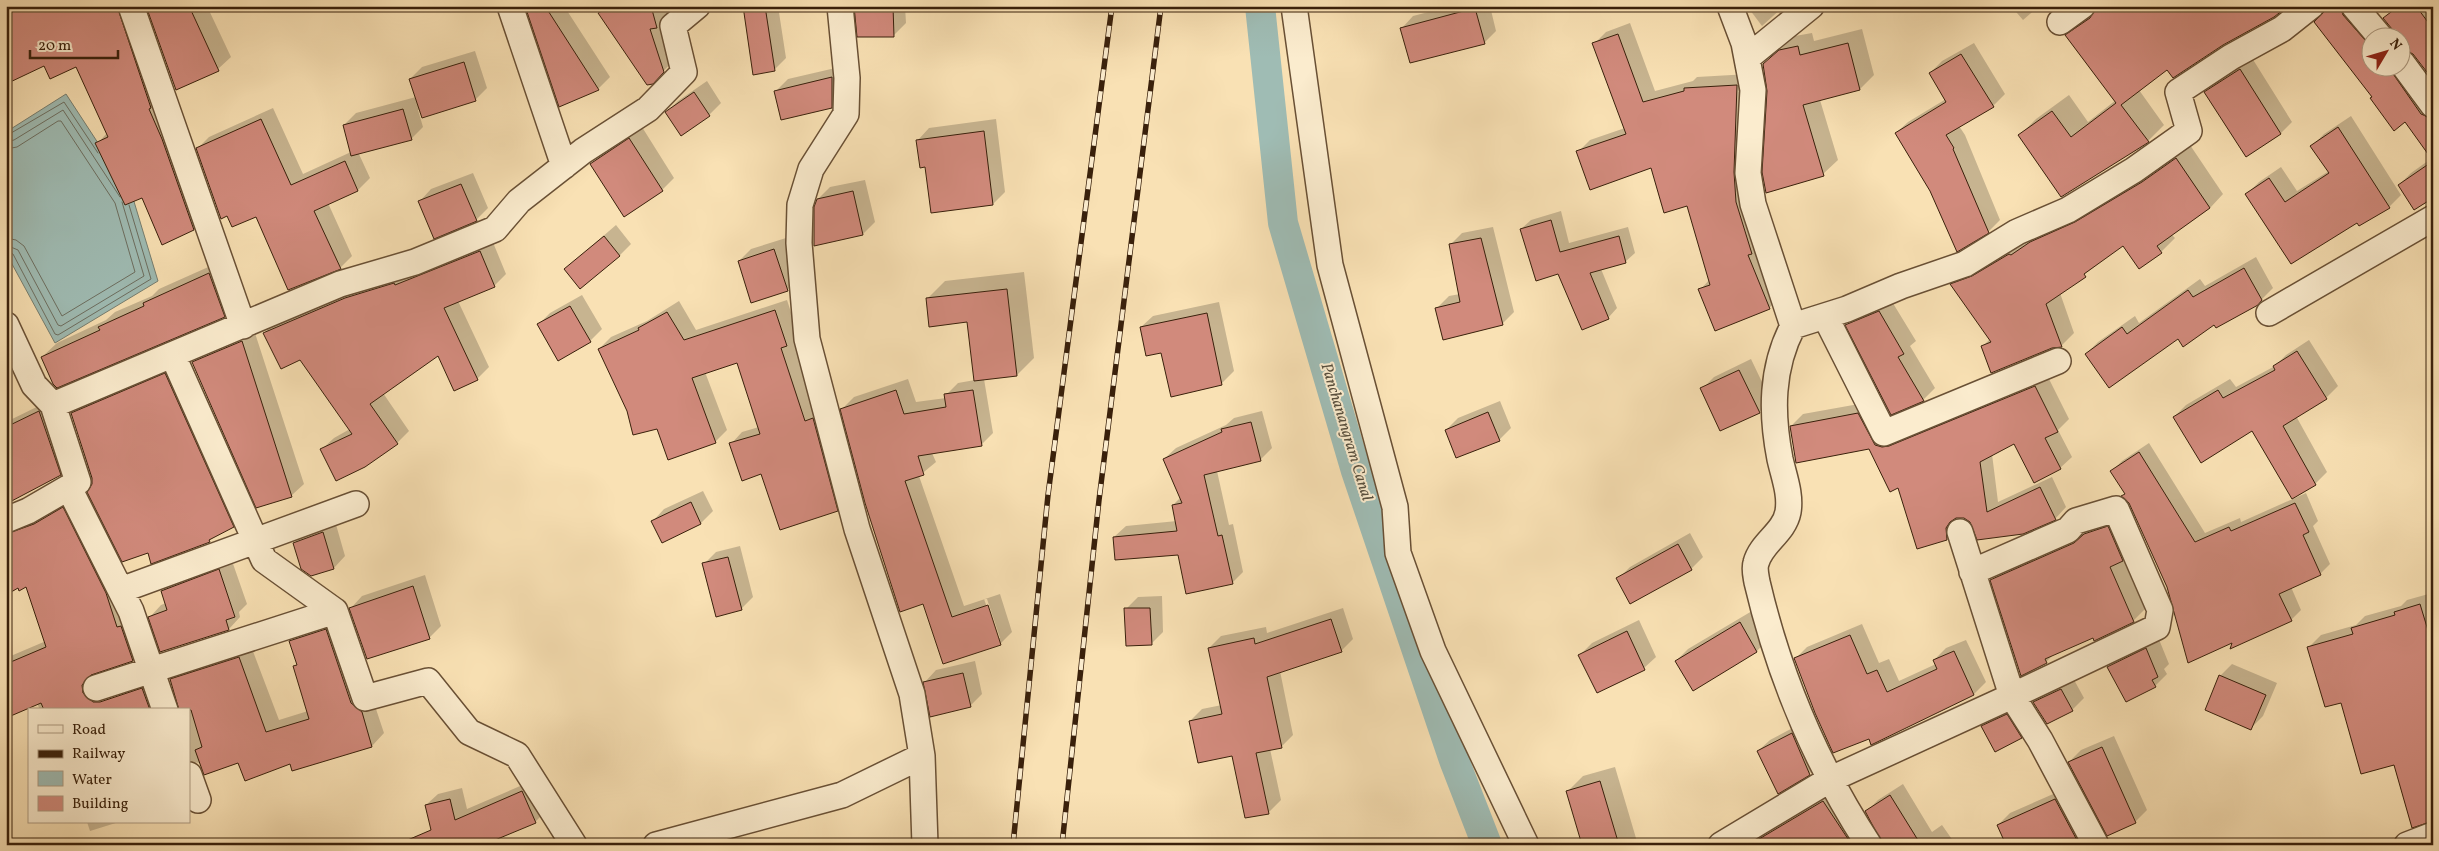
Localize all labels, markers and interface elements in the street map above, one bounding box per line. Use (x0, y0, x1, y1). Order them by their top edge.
scale bar (30, 28, 118, 60)
north arrow (2362, 28, 2412, 78)
text: N (2384, 35, 2406, 55)
text: 20 m (38, 36, 71, 57)
water label: Panchanangram Canal (1315, 360, 1377, 504)
legend (28, 708, 190, 824)
text: Road (72, 720, 106, 741)
text: Railway (72, 744, 125, 765)
text: Water (72, 770, 112, 791)
text: Building (72, 794, 129, 815)

